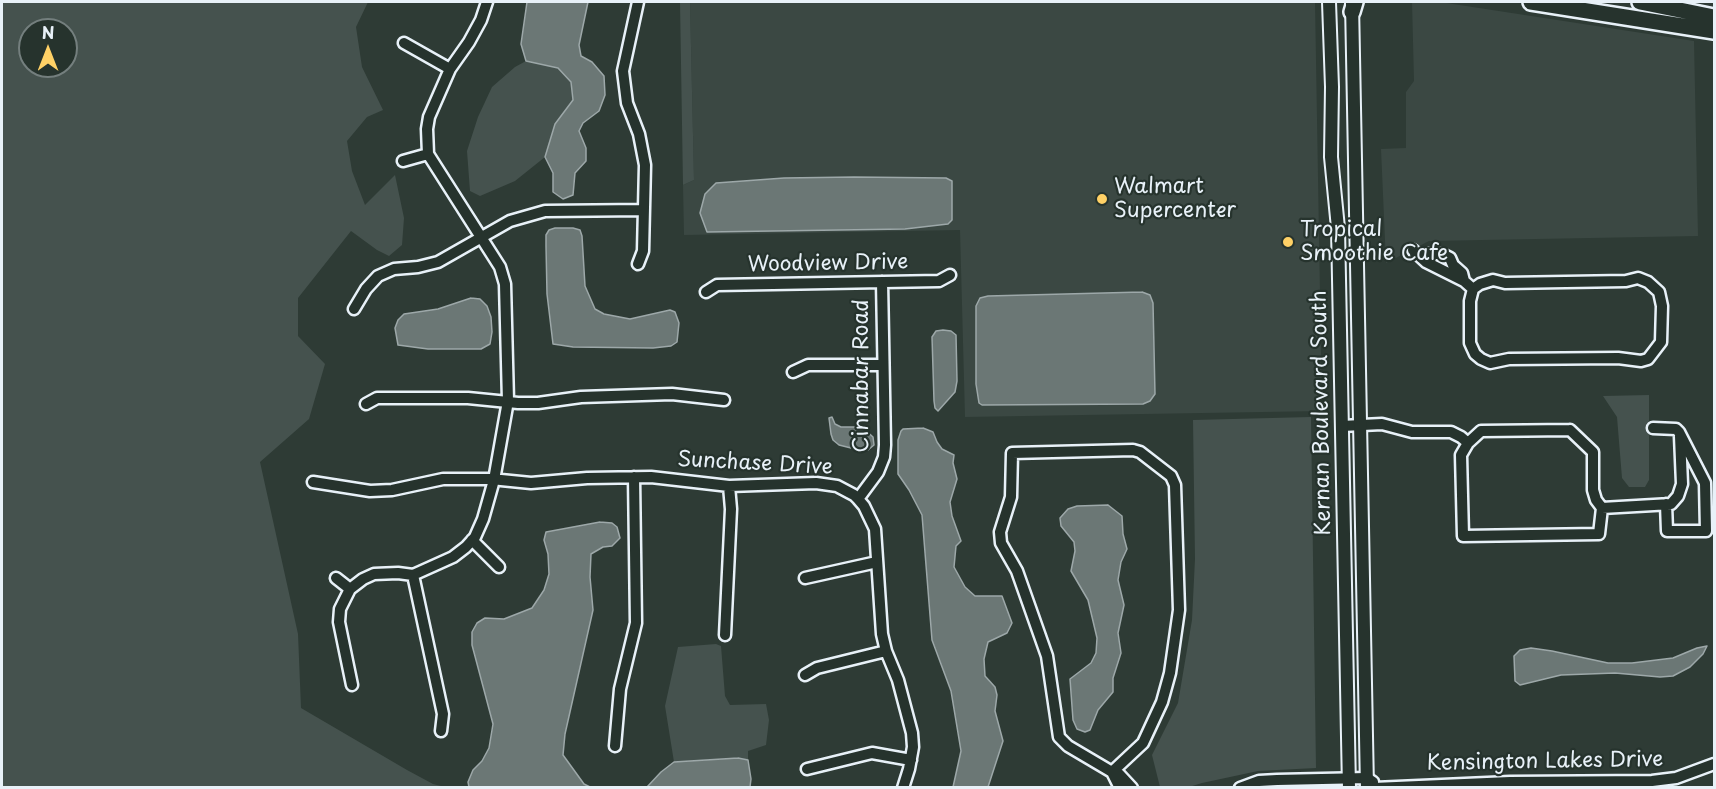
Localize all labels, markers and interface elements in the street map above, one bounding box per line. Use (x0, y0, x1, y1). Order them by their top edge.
north arrow (18, 18, 78, 78)
text: N (42, 20, 54, 44)
place label: Walmart Supercenter (1114, 174, 1236, 224)
marker: Walmart Supercenter (1095, 192, 1109, 206)
place label: Tropical Smoothie Cafe (1300, 217, 1448, 267)
marker: Tropical Smoothie Cafe (1281, 235, 1295, 249)
street label: Woodview Drive (748, 250, 908, 278)
street label: Kernan Boulevard South (1307, 290, 1337, 536)
street label: Cinnabar Road (849, 299, 875, 453)
street label: Sunchase Drive (677, 447, 833, 481)
street label: Kensington Lakes Drive (1426, 747, 1664, 777)

